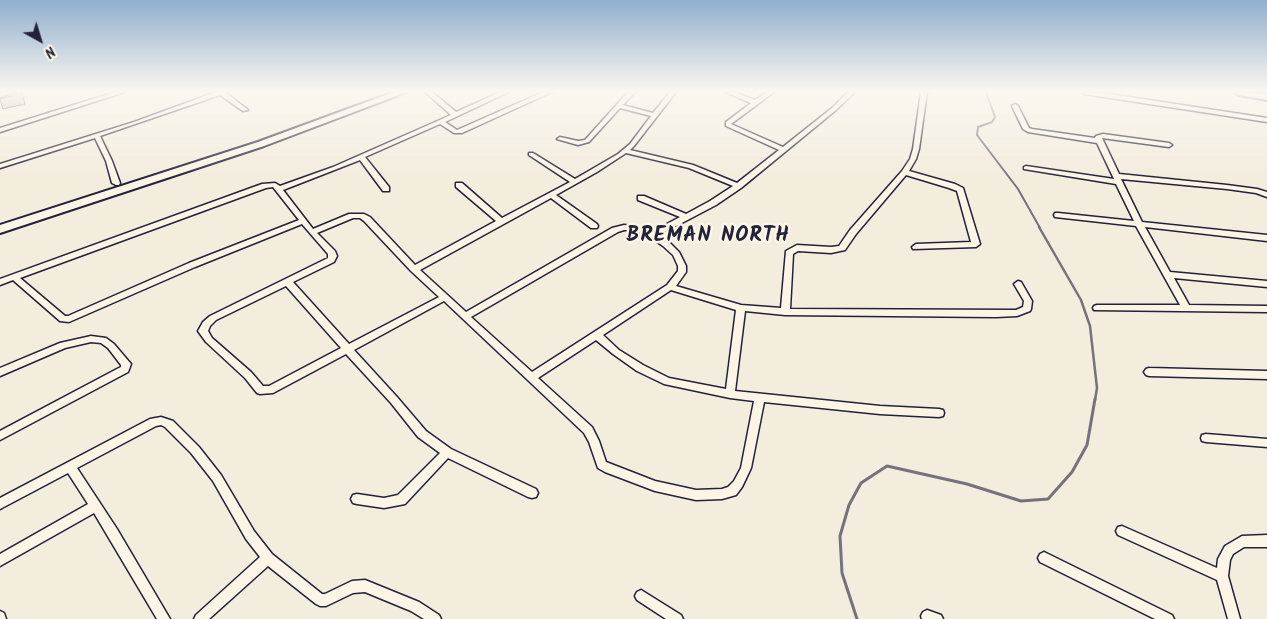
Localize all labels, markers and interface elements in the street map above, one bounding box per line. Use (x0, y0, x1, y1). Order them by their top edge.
north arrow (15, 15, 65, 65)
text: N (39, 40, 60, 63)
district label: BREMAN NORTH (625, 224, 791, 250)

